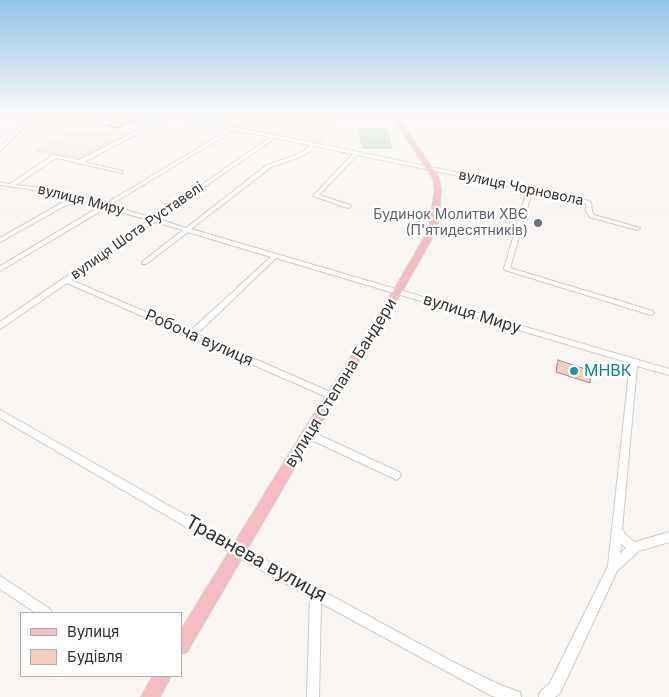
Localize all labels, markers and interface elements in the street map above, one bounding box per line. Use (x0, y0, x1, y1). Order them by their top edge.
street label: вулиця Чорновола (457, 167, 585, 209)
street label: вулиця Шота Руставелі (67, 179, 207, 283)
street label: вулиця Миру (36, 181, 126, 219)
place label: Будинок Молитви ХВЄ (П'ятидесятників) (373, 207, 528, 240)
marker: Будинок Молитви ХВЄ (П'ятидесятників) (532, 217, 544, 229)
street label: вулиця Миру (421, 290, 523, 338)
street label: вулиця Степана Бандери (281, 295, 401, 471)
street label: Робоча вулиця (142, 306, 256, 370)
place label: МНВК (584, 361, 632, 381)
marker: МНВК (568, 365, 580, 377)
street label: Травнева вулиця (181, 511, 331, 607)
legend (20, 612, 182, 677)
text: Вулиця (67, 622, 119, 641)
text: Будівля (67, 647, 123, 666)

